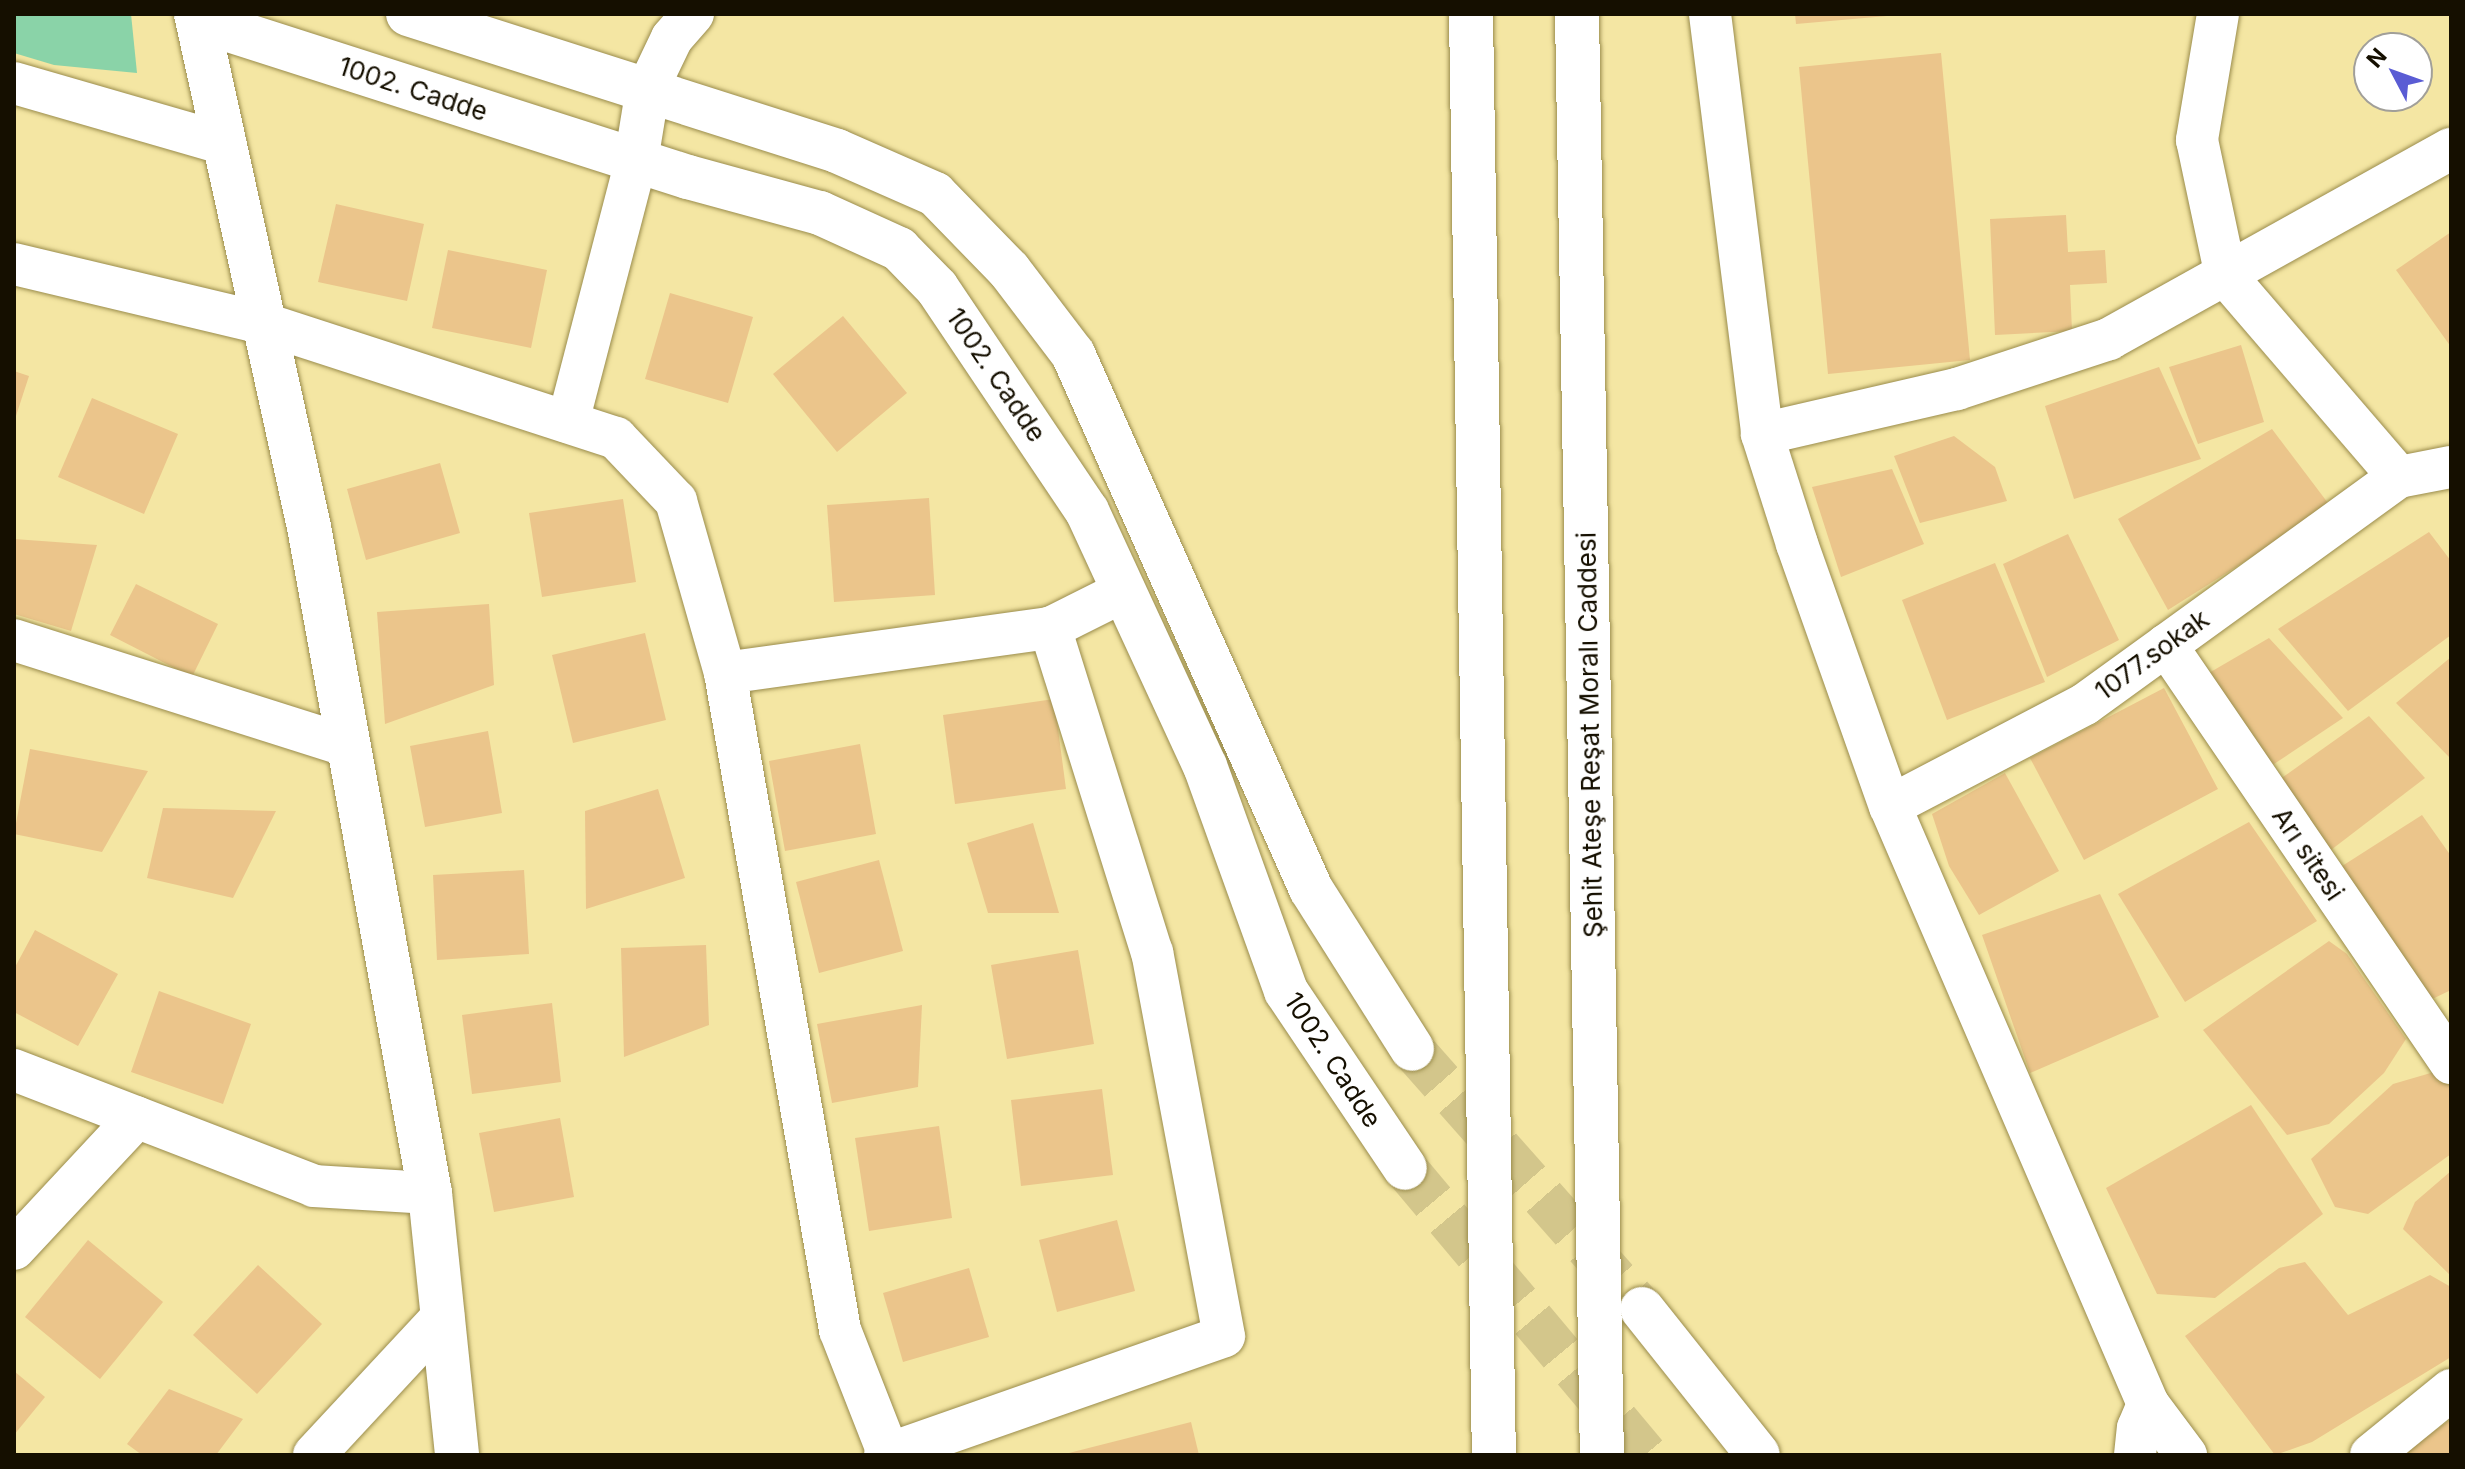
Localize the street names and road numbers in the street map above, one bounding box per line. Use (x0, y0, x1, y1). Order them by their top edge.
street label: 1002. Cadde (335, 50, 491, 128)
street label: 1002. Cadde (940, 302, 1052, 448)
street label: Şehit Ateşe Reşat Moralı Caddesi (1571, 532, 1609, 938)
street label: 1077.sokak (2089, 603, 2215, 707)
street label: Arı sitesi (2266, 802, 2350, 906)
street label: 1002. Cadde (1278, 987, 1388, 1133)

